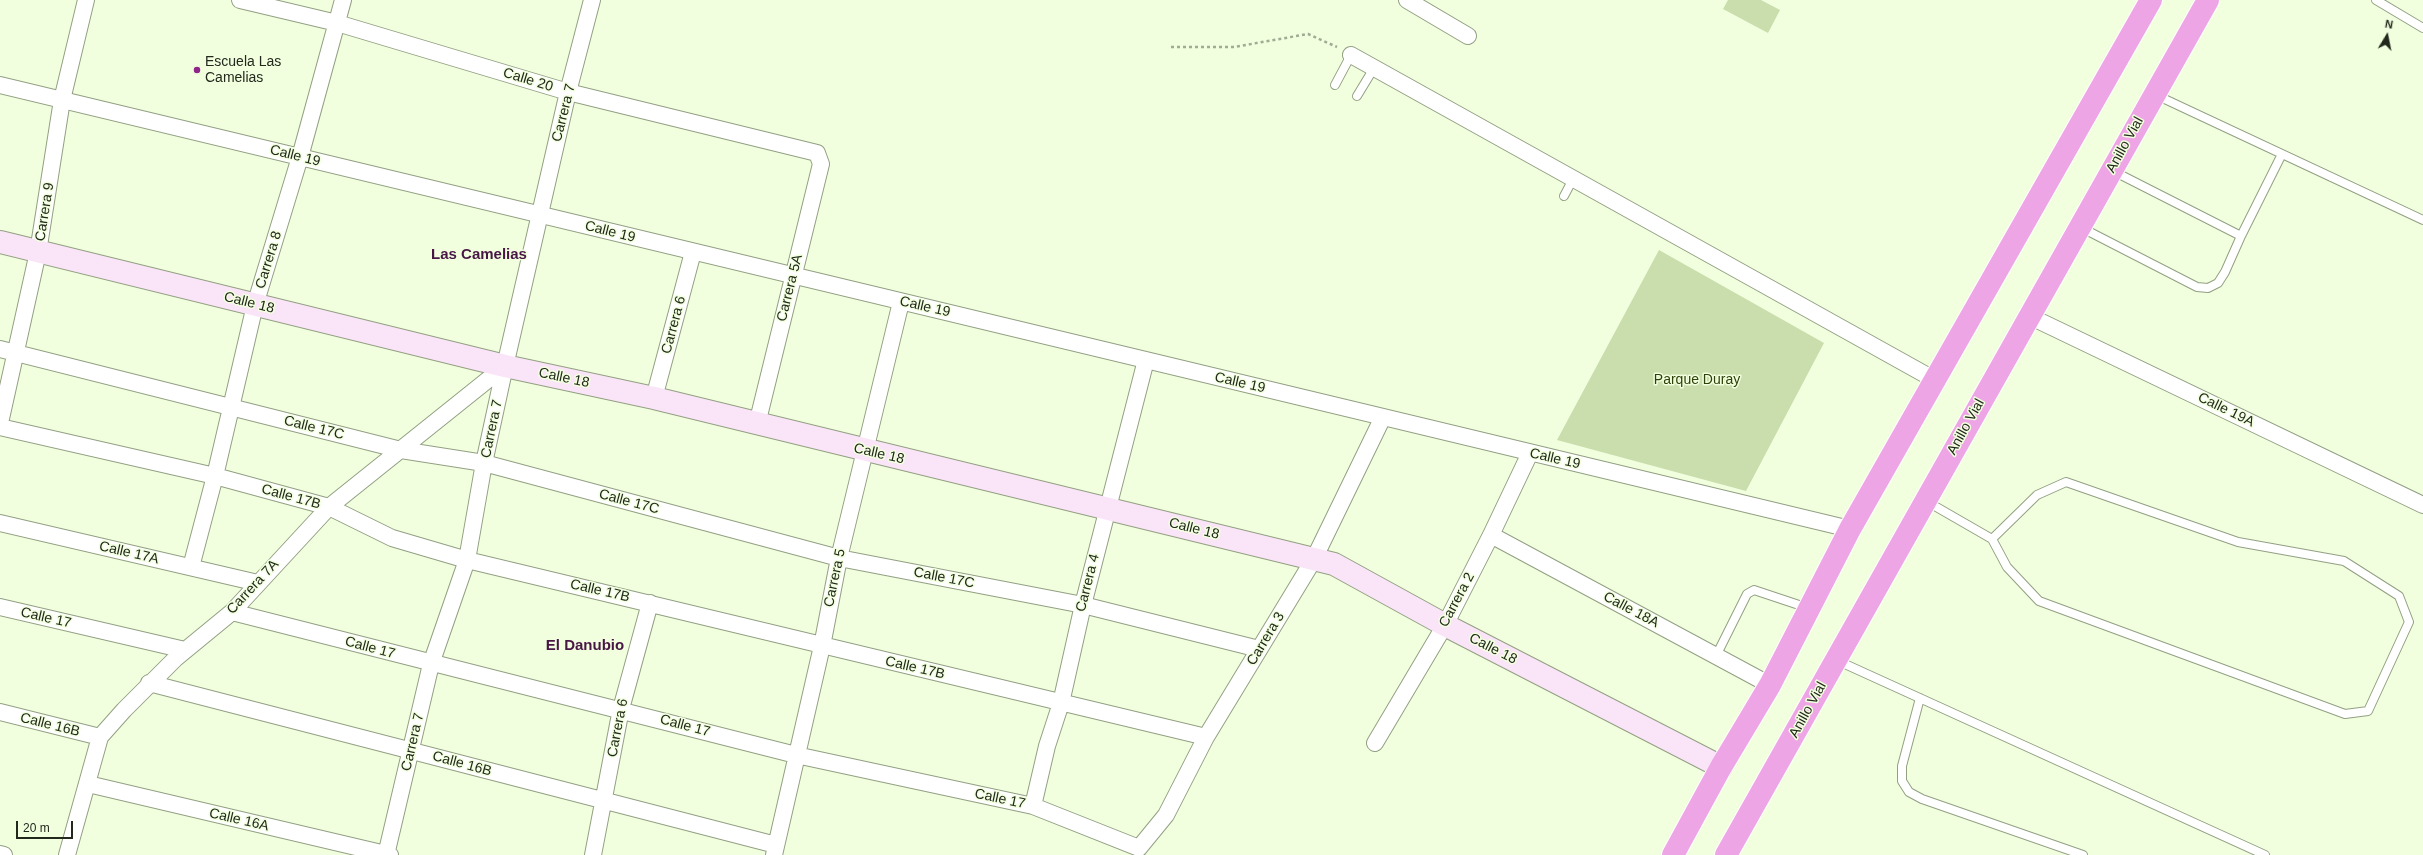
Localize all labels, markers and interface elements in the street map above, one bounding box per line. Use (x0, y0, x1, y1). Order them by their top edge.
north arrow (2367, 16, 2407, 56)
text: N (2384, 18, 2394, 31)
place label: Escuela Las Camelias (205, 54, 281, 86)
street label: Calle 20 (501, 64, 555, 96)
marker: Escuela Las Camelias (192, 65, 202, 75)
street label: Carrera 7 (549, 82, 579, 144)
street label: Anillo Vial (2103, 114, 2147, 176)
street label: Calle 19 (268, 142, 322, 170)
street label: Carrera 9 (32, 181, 58, 243)
street label: Calle 19 (583, 218, 637, 246)
street label: Carrera 8 (252, 229, 286, 291)
district label: Las Camelias (431, 246, 527, 264)
street label: Carrera 5A (774, 253, 806, 323)
street label: Calle 18 (222, 289, 276, 317)
street label: Calle 19 (898, 293, 952, 321)
street label: Carrera 6 (658, 294, 690, 356)
street label: Calle 18 (537, 364, 591, 392)
street label: Calle 19 (1213, 369, 1267, 397)
park label: Parque Duray (1654, 372, 1740, 388)
street label: Calle 19A (2195, 389, 2257, 431)
street label: Anillo Vial (1944, 396, 1988, 458)
street label: Carrera 7 (478, 398, 506, 460)
street label: Calle 17C (282, 412, 346, 444)
street label: Calle 18 (852, 440, 906, 468)
street label: Calle 19 (1528, 445, 1582, 473)
street label: Calle 17B (260, 481, 322, 513)
street label: Calle 17C (597, 486, 661, 518)
street label: Calle 18 (1167, 515, 1221, 543)
street label: Calle 17A (98, 538, 160, 568)
street label: Carrera 5 (821, 547, 849, 609)
street label: Carrera 4 (1073, 552, 1103, 614)
street label: Carrera 7A (224, 556, 282, 618)
street label: Calle 17C (912, 564, 976, 592)
street label: Carrera 2 (1436, 570, 1478, 630)
street label: Calle 17B (569, 576, 631, 606)
street label: Calle 18A (1600, 588, 1662, 632)
street label: Calle 17 (19, 604, 73, 632)
street label: Carrera 3 (1244, 609, 1288, 669)
street label: Calle 18 (1466, 630, 1520, 668)
street label: Calle 17 (343, 633, 397, 663)
district label: El Danubio (546, 637, 624, 655)
street label: Calle 17B (884, 653, 946, 683)
street label: Anillo Vial (1786, 679, 1830, 741)
street label: Carrera 6 (604, 697, 632, 759)
street label: Calle 16B (19, 710, 81, 740)
street label: Carrera 7 (398, 711, 428, 773)
street label: Calle 17 (658, 711, 712, 741)
street label: Calle 16B (431, 748, 493, 780)
street label: Calle 17 (973, 785, 1027, 813)
street label: Calle 16A (208, 805, 270, 835)
scale bar (18, 813, 75, 839)
text: 20 m (23, 821, 50, 835)

